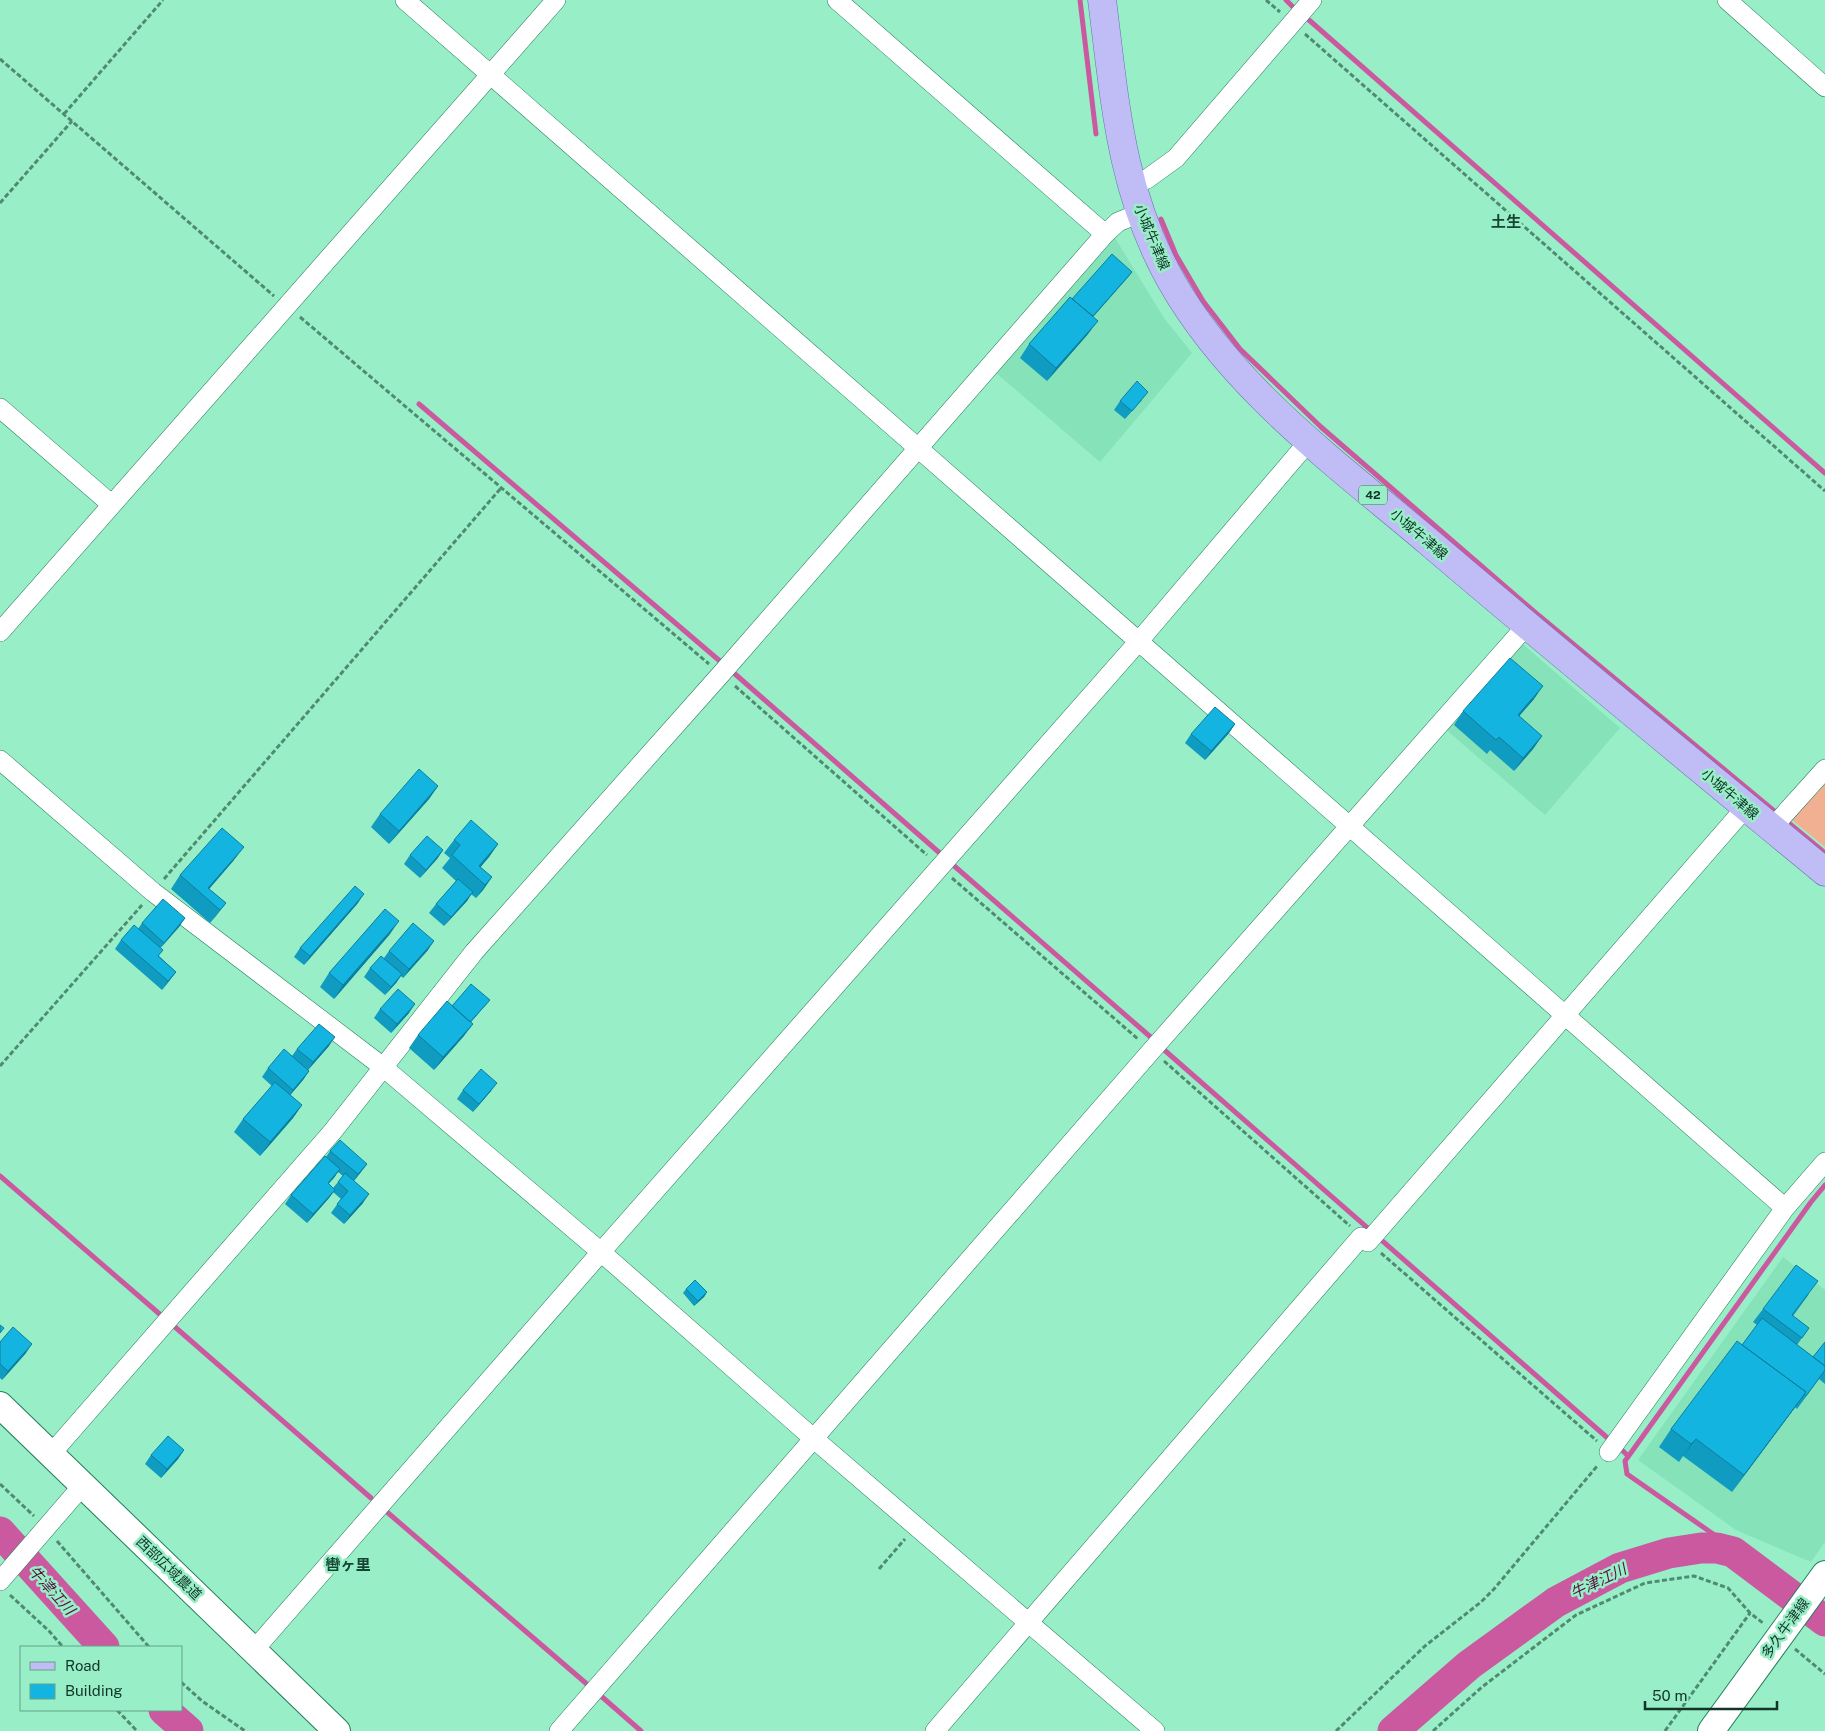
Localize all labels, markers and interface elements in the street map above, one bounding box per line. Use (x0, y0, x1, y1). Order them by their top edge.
street label: 小城牛津線 (1131, 202, 1173, 272)
district label: 土生 (1491, 213, 1521, 230)
road number: 42 (1359, 486, 1387, 504)
street label: 小城牛津線 (1387, 505, 1451, 563)
street label: 小城牛津線 (1698, 765, 1762, 823)
street label: 西部広域農道 (133, 1533, 205, 1603)
district label: 轡ヶ里 (325, 1556, 371, 1573)
water label: 牛津江川 (1567, 1559, 1630, 1602)
water label: 牛津江川 (26, 1562, 80, 1619)
street label: 多久牛津線 (1758, 1595, 1812, 1661)
legend (20, 1646, 182, 1711)
text: Road (65, 1657, 101, 1674)
scale bar (1645, 1678, 1778, 1710)
text: Building (65, 1682, 123, 1699)
text: 50 m (1652, 1687, 1687, 1704)

